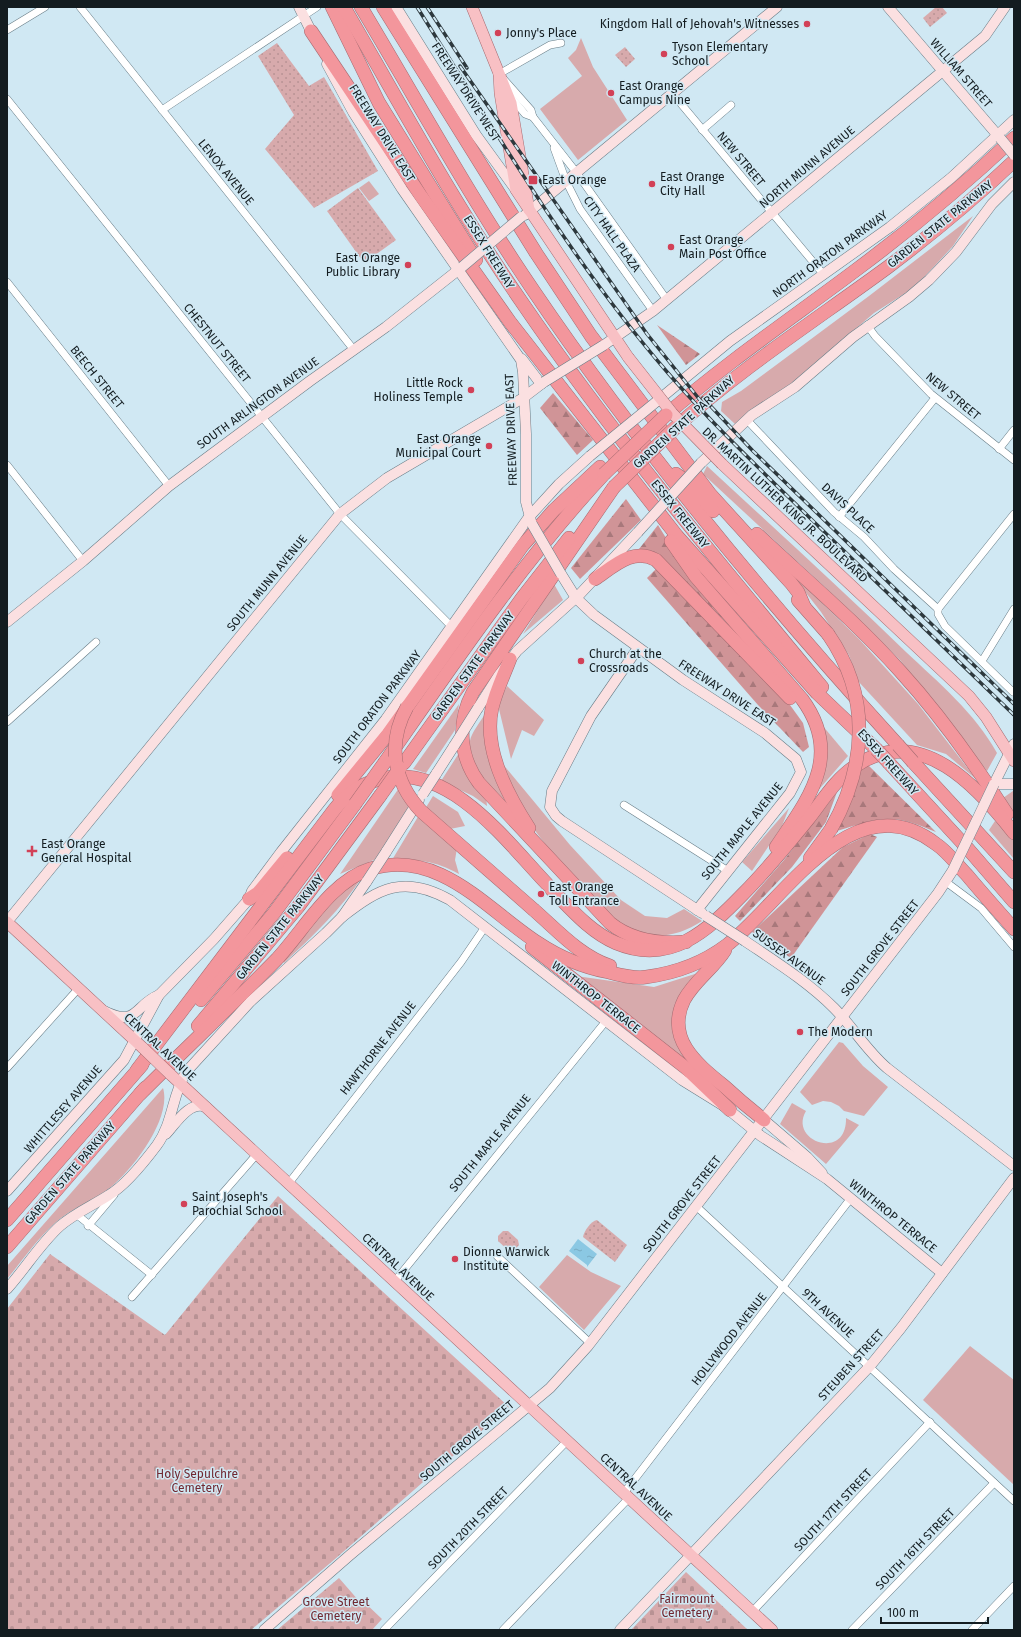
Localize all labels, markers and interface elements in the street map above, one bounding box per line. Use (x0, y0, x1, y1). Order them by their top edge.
place label: Kingdom Hall of Jehovah's Witnesses (600, 17, 799, 31)
marker: Kingdom Hall of Jehovah's Witnesses (802, 19, 812, 29)
place label: Jonny's Place (506, 26, 577, 40)
marker: Jonny's Place (493, 28, 503, 38)
street label: WILLIAM STREET (927, 36, 995, 111)
street label: FREEWAY DRIVE WEST (429, 40, 504, 145)
place label: Tyson Elementary School (672, 40, 768, 68)
marker: Tyson Elementary School (659, 49, 669, 59)
place label: East Orange Campus Nine (619, 79, 690, 107)
street label: FREEWAY DRIVE EAST (346, 82, 418, 185)
marker: East Orange Campus Nine (606, 88, 616, 98)
street label: NORTH MUNN AVENUE (756, 123, 858, 211)
street label: NEW STREET (714, 129, 768, 190)
street label: LENOX AVENUE (195, 136, 257, 208)
place label: East Orange City Hall (660, 170, 724, 198)
place label: East Orange (542, 173, 606, 187)
marker: East Orange (527, 174, 539, 186)
street label: GARDEN STATE PARKWAY (885, 177, 996, 271)
marker: East Orange City Hall (647, 179, 657, 189)
street label: CITY HALL PLAZA (581, 193, 643, 275)
street label: NORTH ORATON PARKWAY (770, 207, 891, 300)
street label: ESSEX FREEWAY (461, 213, 517, 292)
place label: East Orange Main Post Office (679, 233, 766, 261)
marker: East Orange Main Post Office (666, 242, 676, 252)
place label: East Orange Public Library (326, 251, 400, 279)
marker: East Orange Public Library (403, 260, 413, 270)
street label: CHESTNUT STREET (181, 301, 254, 386)
street label: BEECH STREET (67, 343, 127, 412)
street label: SOUTH ARLINGTON AVENUE (194, 354, 322, 452)
street label: NEW STREET (923, 369, 984, 423)
street label: FREEWAY DRIVE EAST (502, 373, 520, 486)
street label: GARDEN STATE PARKWAY (630, 373, 738, 471)
place label: Little Rock Holiness Temple (374, 376, 464, 404)
marker: Little Rock Holiness Temple (466, 385, 476, 395)
street label: DR. MARTIN LUTHER KING JR. BOULEVARD (699, 424, 871, 586)
place label: East Orange Municipal Court (396, 432, 482, 460)
marker: East Orange Municipal Court (484, 441, 494, 451)
street label: ESSEX FREEWAY (648, 477, 712, 551)
street label: DAVIS PLACE (819, 480, 877, 536)
street label: SOUTH MUNN AVENUE (224, 532, 310, 634)
street label: GARDEN STATE PARKWAY (429, 608, 518, 723)
street label: SOUTH ORATON PARKWAY (330, 647, 424, 766)
place label: Church at the Crossroads (589, 647, 662, 675)
marker: Church at the Crossroads (576, 656, 586, 666)
street label: FREEWAY DRIVE EAST (676, 656, 779, 730)
street label: ESSEX FREEWAY (855, 726, 922, 798)
street label: SOUTH MAPLE AVENUE (698, 779, 786, 883)
place label: East Orange General Hospital (41, 837, 132, 865)
marker: East Orange General Hospital (26, 845, 38, 857)
street label: GARDEN STATE PARKWAY (233, 871, 327, 982)
place label: East Orange Toll Entrance (549, 880, 619, 908)
marker: East Orange Toll Entrance (536, 889, 546, 899)
street label: SOUTH GROVE STREET (838, 896, 922, 999)
street label: SUSSEX AVENUE (750, 926, 828, 988)
street label: WINTHROP TERRACE (549, 958, 643, 1036)
street label: HAWTHORNE AVENUE (337, 998, 419, 1098)
street label: CENTRAL AVENUE (121, 1010, 199, 1084)
place label: The Modern (808, 1025, 873, 1039)
marker: The Modern (795, 1027, 805, 1037)
street label: WHITTLESEY AVENUE (21, 1062, 105, 1156)
street label: SOUTH MAPLE AVENUE (446, 1091, 534, 1195)
street label: GARDEN STATE PARKWAY (22, 1119, 119, 1227)
street label: SOUTH GROVE STREET (640, 1152, 724, 1255)
street label: WINTHROP TERRACE (846, 1176, 940, 1256)
place label: Saint Joseph's Parochial School (192, 1190, 283, 1218)
marker: Saint Joseph's Parochial School (179, 1199, 189, 1209)
street label: CENTRAL AVENUE (359, 1230, 437, 1304)
place label: Dionne Warwick Institute (463, 1245, 550, 1273)
marker: Dionne Warwick Institute (450, 1254, 460, 1264)
street label: 9TH AVENUE (799, 1285, 857, 1341)
street label: HOLLYWOOD AVENUE (688, 1290, 770, 1388)
street label: STEUBEN STREET (815, 1326, 887, 1403)
street label: SOUTH GROVE STREET (417, 1397, 517, 1484)
street label: CENTRAL AVENUE (597, 1450, 675, 1524)
street label: SOUTH 17TH STREET (791, 1465, 875, 1554)
park label: Holy Sepulchre Cemetery (156, 1467, 238, 1495)
street label: SOUTH 20TH STREET (425, 1483, 511, 1572)
street label: SOUTH 16TH STREET (873, 1505, 958, 1593)
park label: Fairmount Cemetery (659, 1592, 715, 1620)
park label: Grove Street Cemetery (303, 1595, 370, 1623)
scale bar (881, 1599, 988, 1625)
text: 100 m (887, 1606, 919, 1620)

